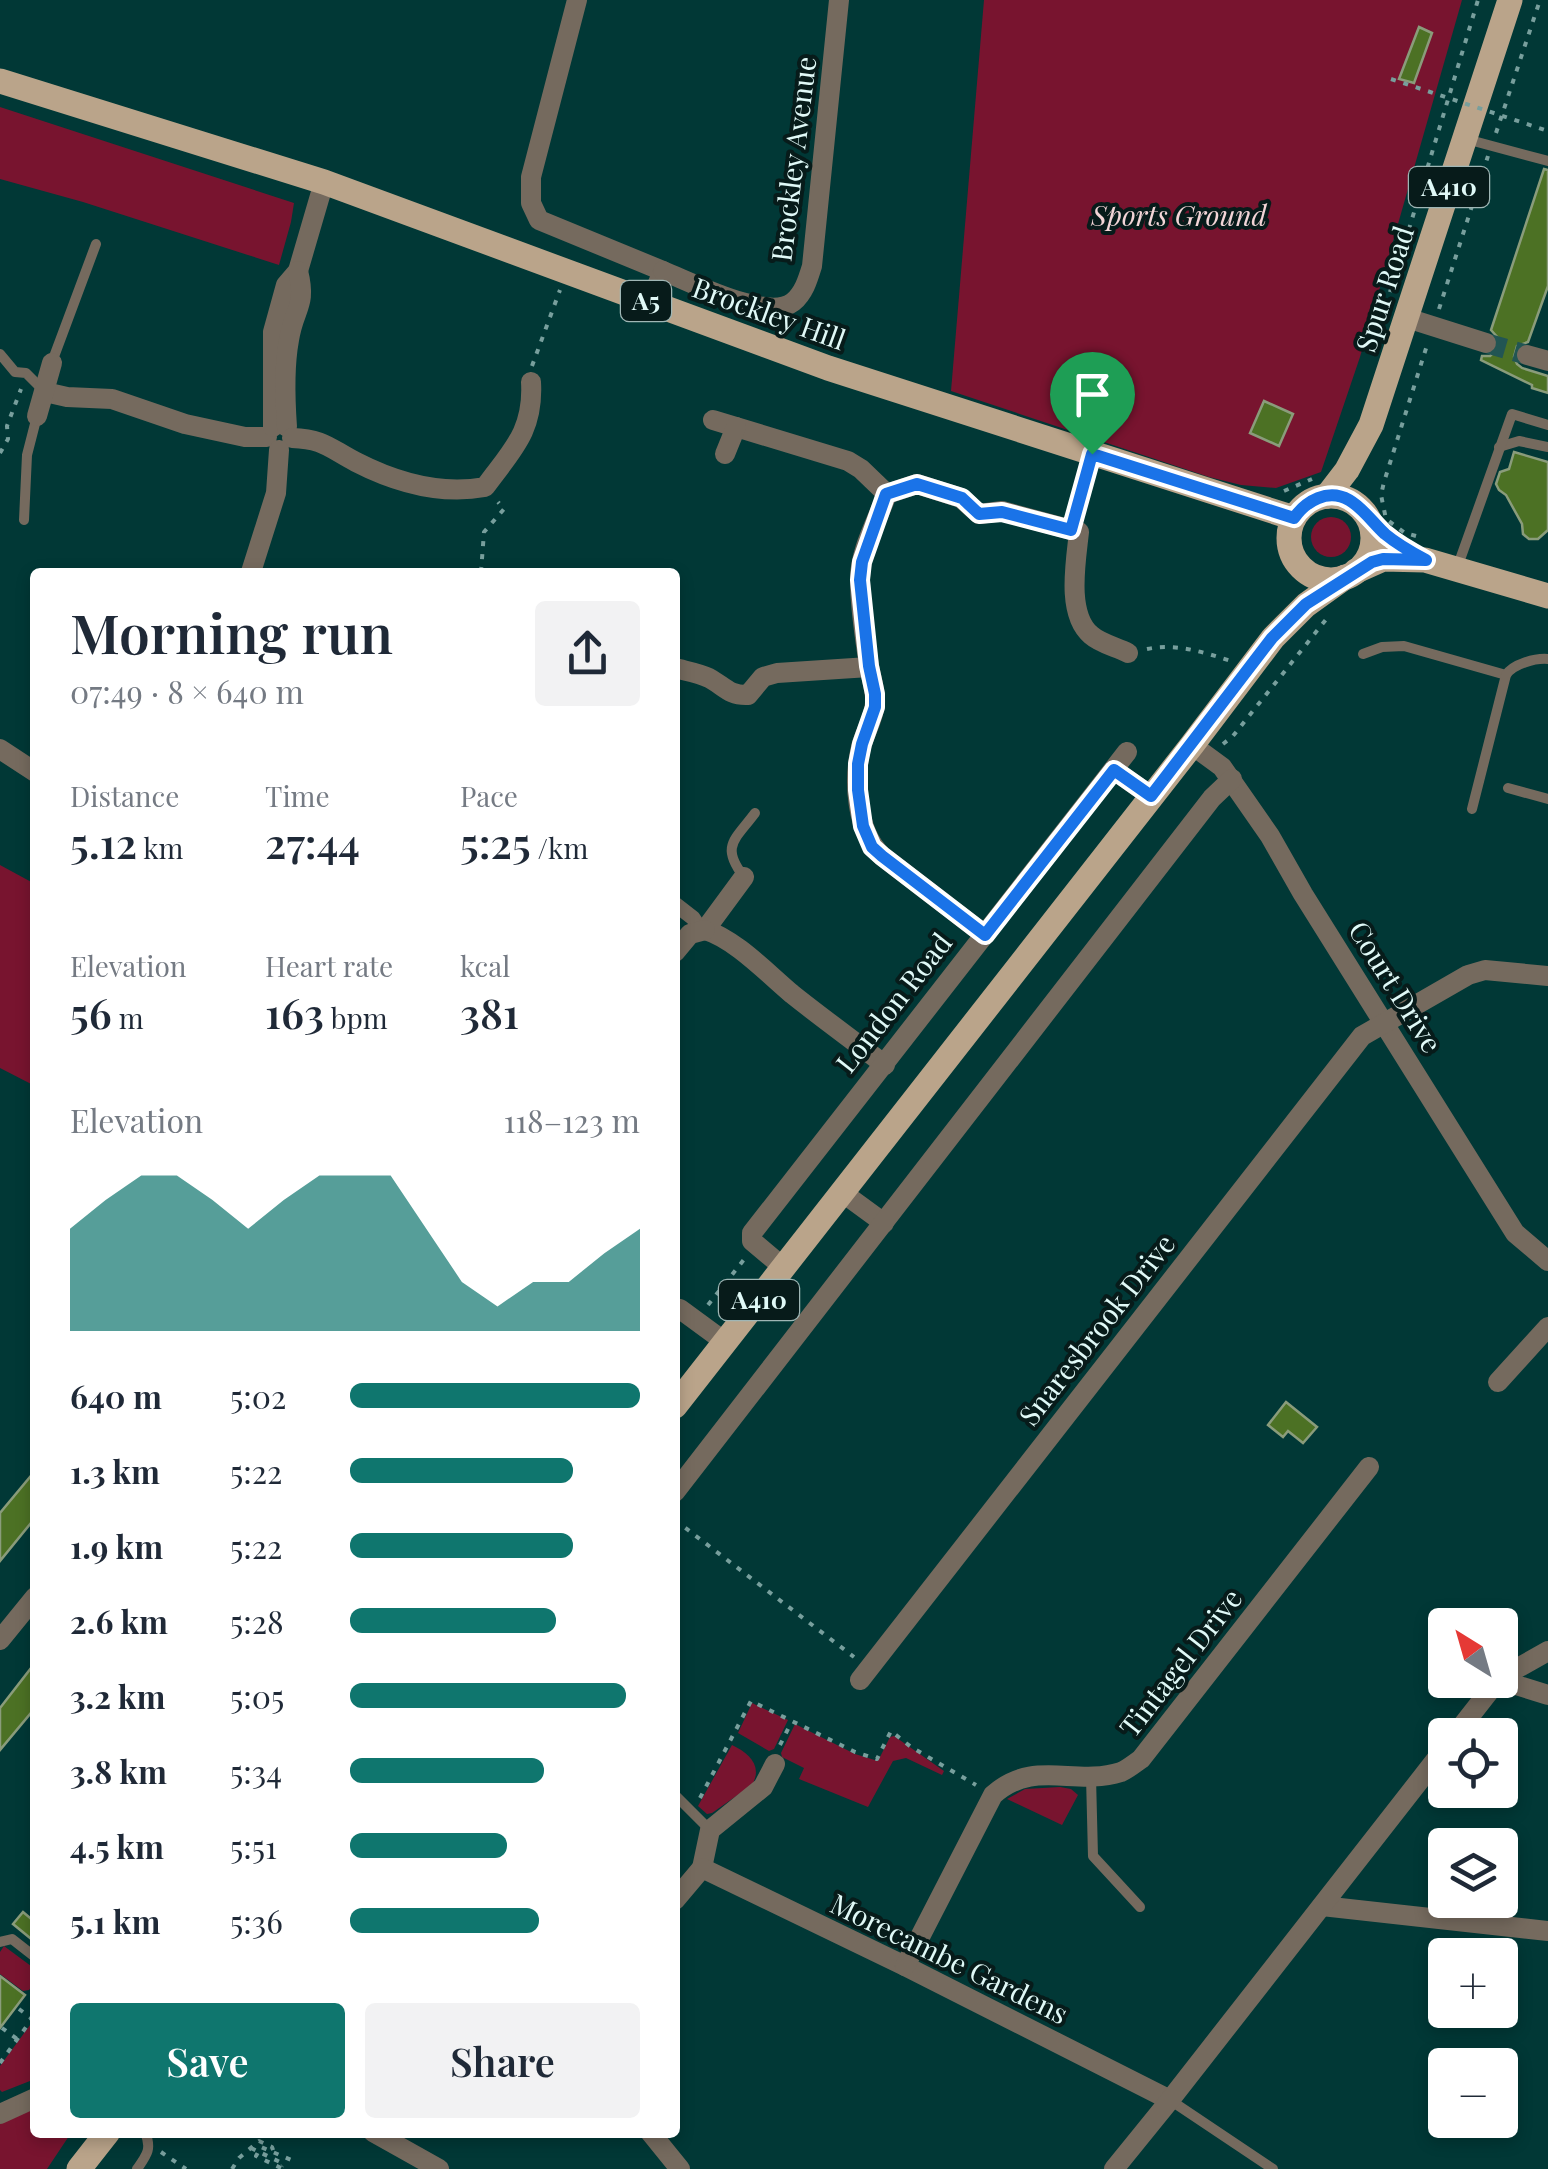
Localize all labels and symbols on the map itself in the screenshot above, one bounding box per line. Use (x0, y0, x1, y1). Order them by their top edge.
street label: Brockley Avenue (762, 54, 823, 263)
road number: A410 (1409, 167, 1489, 207)
park label: Sports Ground (1090, 196, 1268, 233)
street label: Spur Road (1346, 221, 1421, 356)
street label: Brockley Hill (688, 268, 851, 357)
road number: A5 (621, 281, 671, 321)
pin (1050, 352, 1135, 455)
street label: Court Drive (1341, 914, 1451, 1059)
street label: London Road (827, 925, 959, 1079)
street label: Snaresbrook Drive (1010, 1226, 1182, 1432)
road number: A410 (719, 1280, 799, 1320)
street label: Tintagel Drive (1110, 1580, 1249, 1744)
north arrow (1428, 1608, 1518, 1698)
street label: Morecambe Gardens (825, 1884, 1074, 2031)

